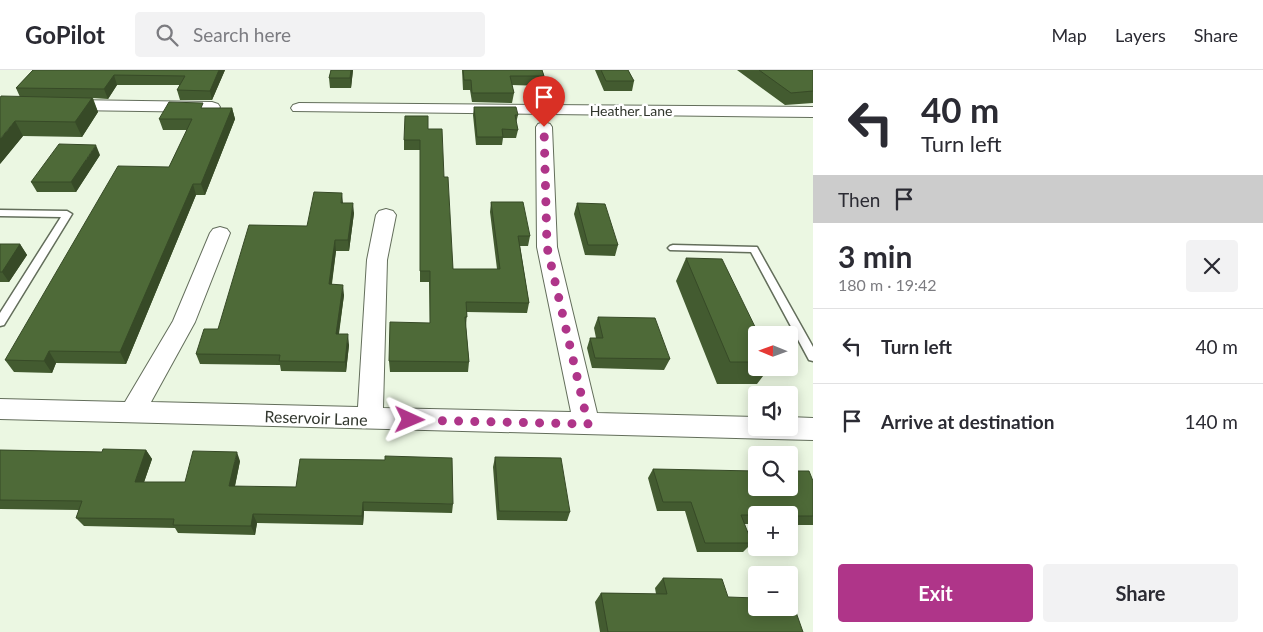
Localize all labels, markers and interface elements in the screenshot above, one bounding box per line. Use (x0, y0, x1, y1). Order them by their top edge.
search box (135, 12, 485, 57)
text: GoPilot (25, 20, 105, 49)
icon: search (153, 21, 181, 49)
text: Search here (193, 23, 291, 46)
text: Map (1051, 24, 1087, 46)
text: Layers (1115, 24, 1166, 46)
text: Share (1194, 24, 1238, 46)
pin (523, 76, 565, 127)
icon: arrive (530, 83, 558, 111)
text: 40 m (921, 88, 999, 130)
icon: left (838, 90, 903, 155)
street label: Heather Lane (590, 102, 672, 119)
text: Turn left (921, 130, 1002, 157)
icon: arrive (890, 185, 918, 213)
text: Then (838, 188, 880, 211)
text: 3 min (838, 238, 912, 274)
button: close (1186, 240, 1238, 292)
text: 180 m · 19:42 (838, 275, 937, 294)
north arrow (748, 326, 798, 376)
map controls (748, 326, 798, 616)
icon: left (838, 332, 866, 360)
text: Turn left (881, 335, 952, 358)
text: 40 m (1195, 335, 1238, 358)
button: sound (748, 386, 798, 436)
position arrow (383, 393, 435, 445)
street label: Reservoir Lane (264, 406, 368, 429)
icon: arrive (838, 407, 866, 435)
text: Arrive at destination (881, 410, 1054, 433)
text: 140 m (1184, 410, 1238, 433)
button: search (748, 446, 798, 496)
button: + (748, 506, 798, 556)
button: Exit (838, 564, 1033, 622)
button: Share (1043, 564, 1238, 622)
button: − (748, 566, 798, 616)

